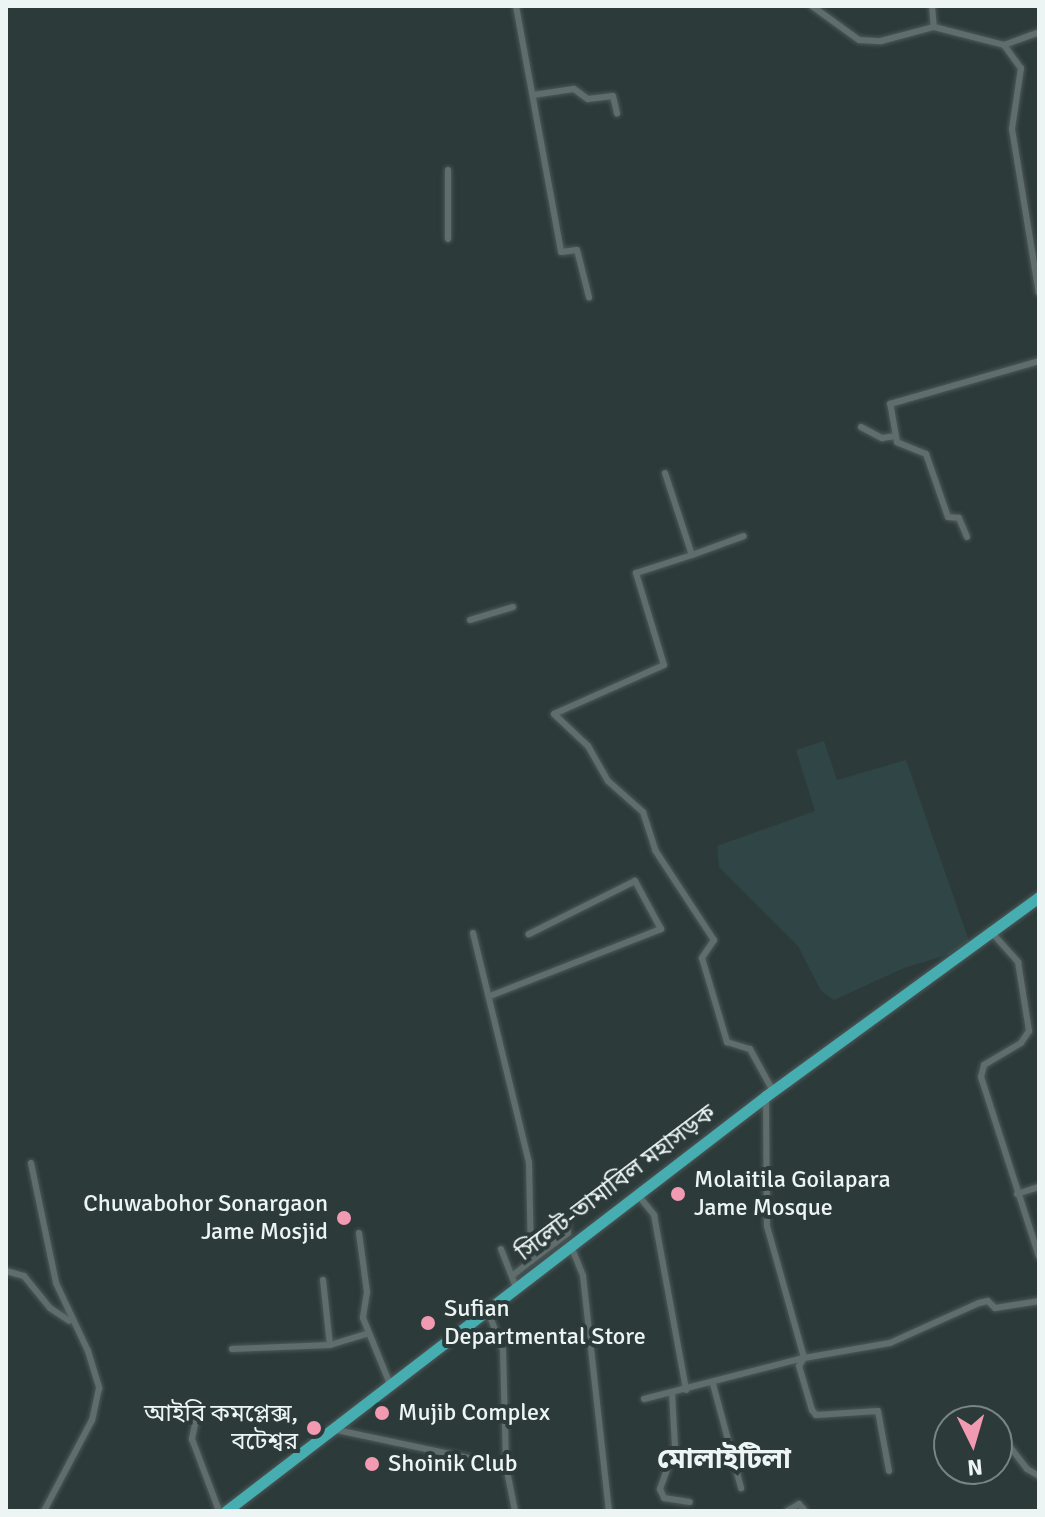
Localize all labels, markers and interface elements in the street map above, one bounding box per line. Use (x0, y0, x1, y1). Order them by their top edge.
street label: সিলেট-তামাবিল মহাসড়ক (511, 1099, 721, 1267)
place label: Molaitila Goilapara Jame Mosque (694, 1166, 891, 1222)
marker: Molaitila Goilapara Jame Mosque (669, 1185, 687, 1203)
place label: Chuwabohor Sonargaon Jame Mosjid (83, 1190, 328, 1246)
marker: Chuwabohor Sonargaon Jame Mosjid (335, 1209, 353, 1227)
place label: Sufian Departmental Store (444, 1295, 646, 1351)
marker: Sufian Departmental Store (419, 1314, 437, 1332)
place label: Mujib Complex (398, 1399, 550, 1427)
place label: আইবি কমপ্লেক্স, বটেশ্বর (144, 1400, 298, 1456)
marker: Mujib Complex (373, 1404, 391, 1422)
north arrow (933, 1405, 1013, 1485)
marker: আইবি কমপ্লেক্স, বটেশ্বর (305, 1419, 323, 1437)
district label: মোলাইটিলা (657, 1442, 791, 1476)
place label: Shoinik Club (388, 1450, 517, 1478)
text: N (966, 1453, 984, 1482)
marker: Shoinik Club (363, 1455, 381, 1473)

